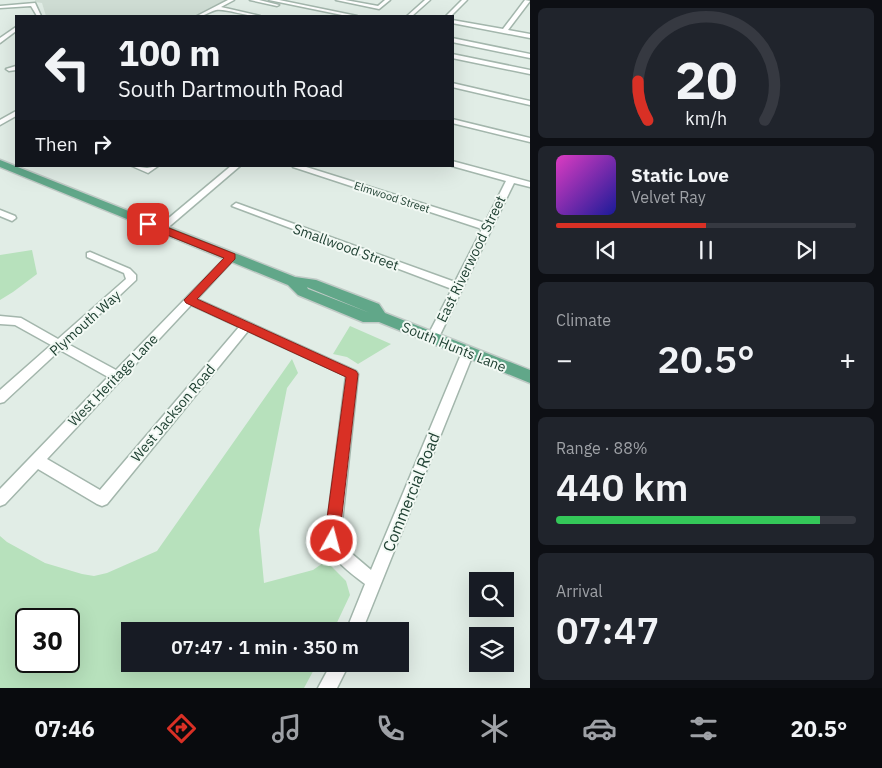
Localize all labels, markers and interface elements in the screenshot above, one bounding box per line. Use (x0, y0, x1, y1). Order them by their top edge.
text: 100 m (118, 30, 221, 76)
icon: left (35, 35, 100, 100)
text: 20 (675, 46, 737, 113)
text: South Dartmouth Road (118, 74, 343, 103)
text: km/h (685, 107, 727, 130)
icon: right (88, 130, 116, 158)
text: Then (35, 132, 78, 156)
text: Static Love (631, 163, 729, 187)
street label: Elmwood Street (352, 178, 432, 216)
text: Velvet Ray (631, 187, 706, 207)
street label: East Riverwood Street (432, 193, 510, 325)
pin (127, 203, 169, 245)
icon: arrive (134, 210, 162, 238)
street label: Smallwood Street (291, 219, 402, 275)
icon: previous (592, 236, 620, 264)
icon: pause (692, 236, 720, 264)
icon: next (792, 236, 820, 264)
street label: Plymouth Way (46, 286, 124, 360)
text: Climate (556, 310, 611, 330)
street label: South Hunts Lane (399, 318, 509, 376)
street label: West Heritage Lane (64, 330, 162, 430)
text: 20.5° (657, 334, 755, 383)
text: − (556, 341, 573, 378)
text: + (839, 341, 856, 378)
street label: West Jackson Road (127, 361, 219, 465)
street label: Commercial Road (378, 429, 444, 555)
text: Range · 88% (556, 438, 648, 458)
text: 440 km (556, 462, 688, 511)
position arrow (305, 514, 357, 566)
map controls (469, 572, 514, 672)
button: search (469, 572, 514, 617)
text: Arrival (556, 581, 603, 601)
text: 07:47 (556, 605, 659, 654)
speed limit sign: 30 (15, 608, 80, 673)
button: layers (469, 627, 514, 672)
text: 07:47 · 1 min · 350 m (171, 635, 359, 659)
icon: directions (164, 711, 199, 746)
icon: music (269, 711, 304, 746)
icon: phone (373, 711, 408, 746)
icon: climate (477, 711, 512, 746)
icon: car (582, 711, 617, 746)
icon: filters (686, 711, 721, 746)
text: 07:46 (35, 714, 95, 743)
text: 20.5° (790, 714, 847, 743)

